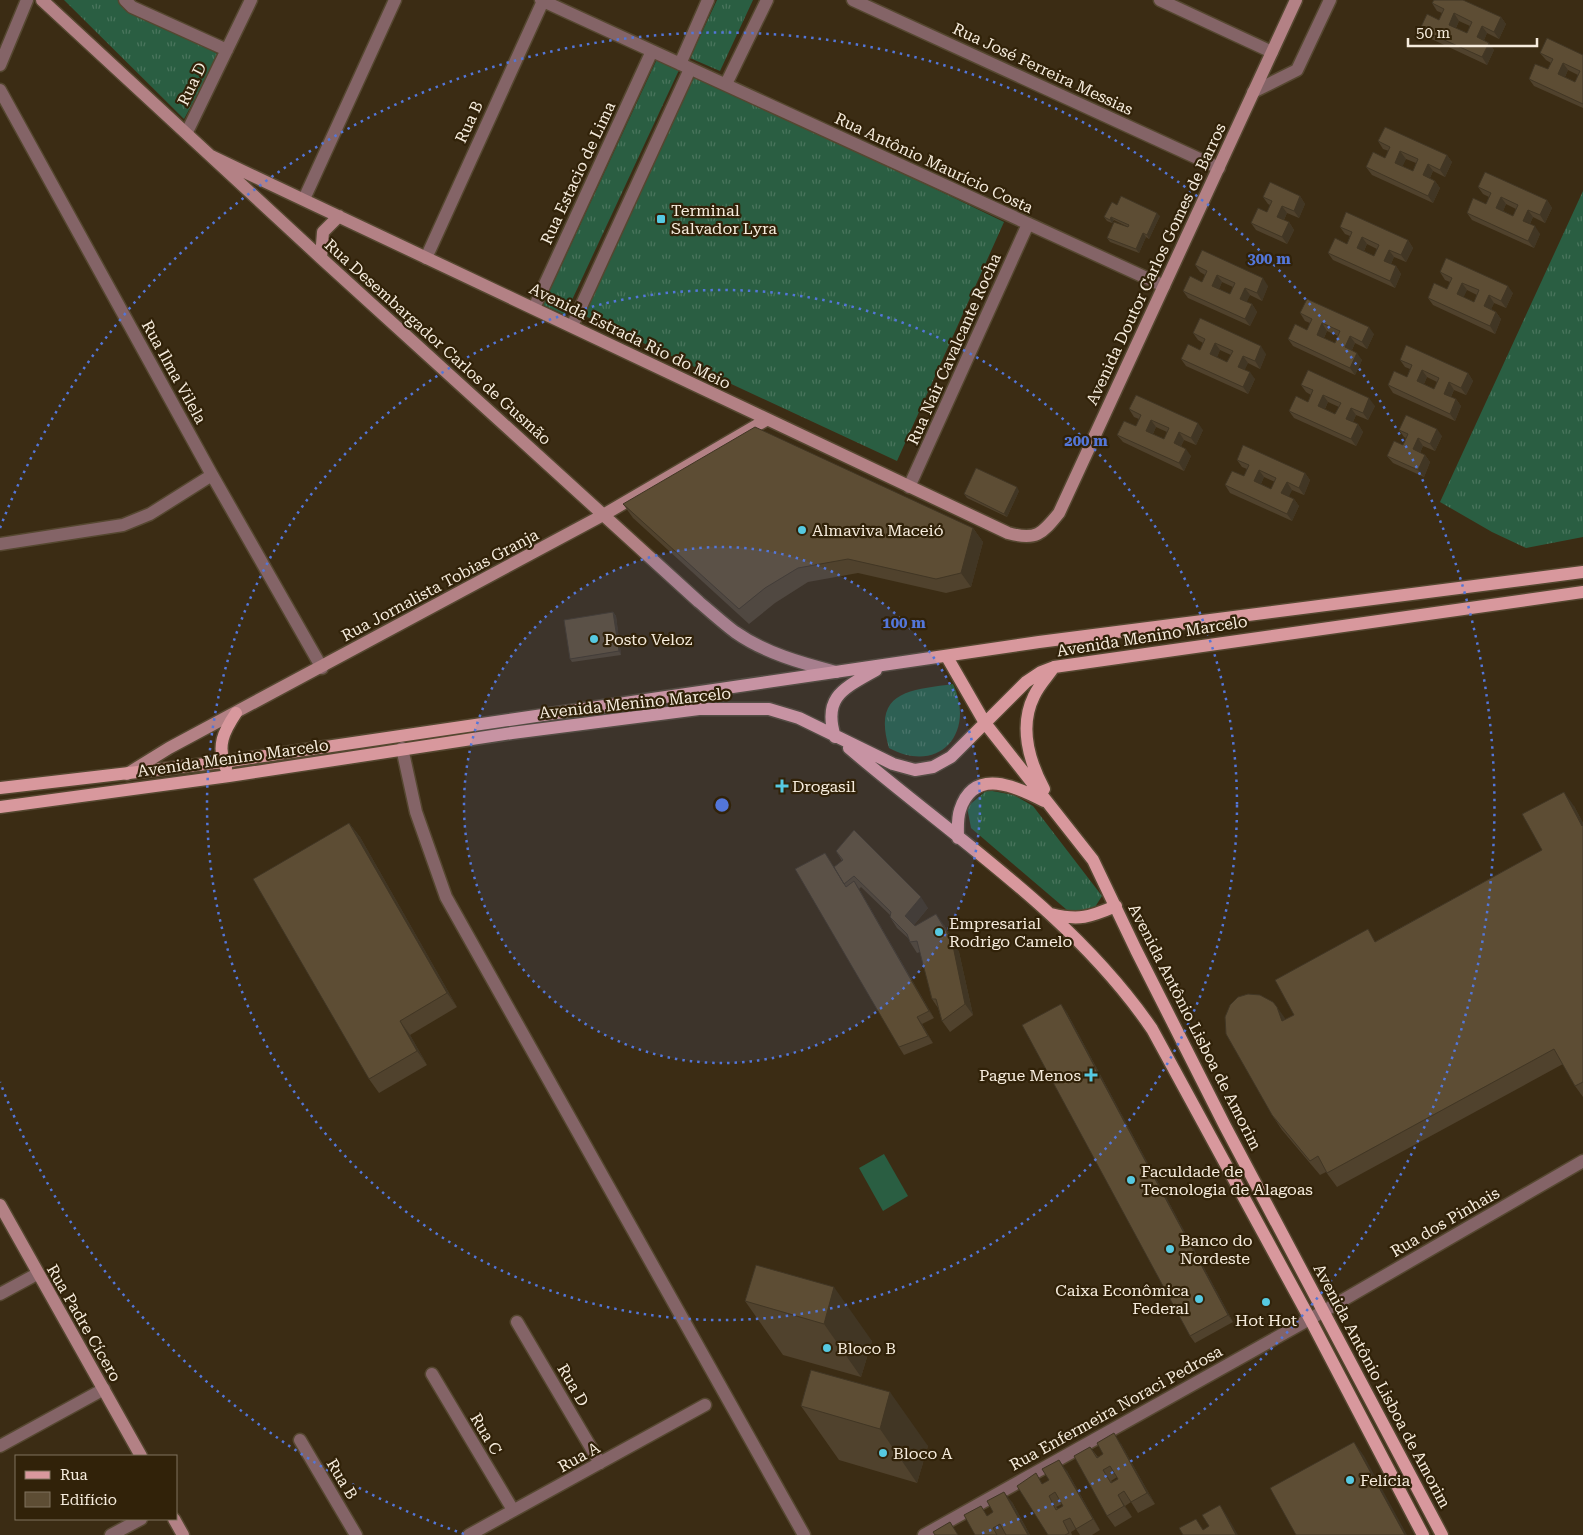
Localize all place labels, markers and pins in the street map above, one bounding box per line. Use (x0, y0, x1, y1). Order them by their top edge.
place label: Terminal Salvador Lyra (671, 201, 777, 238)
marker: Terminal Salvador Lyra (655, 213, 667, 225)
place label: Almaviva Maceió (812, 521, 944, 540)
marker: Almaviva Maceió (796, 524, 808, 536)
place label: Posto Veloz (604, 630, 693, 649)
marker: Posto Veloz (588, 633, 600, 645)
place label: Drogasil (792, 777, 856, 796)
marker: Drogasil (776, 780, 788, 792)
centre of rings (713, 796, 731, 814)
place label: Empresarial Rodrigo Camelo (949, 914, 1073, 951)
marker: Empresarial Rodrigo Camelo (933, 926, 945, 938)
place label: Pague Menos (979, 1066, 1081, 1085)
marker: Pague Menos (1085, 1069, 1097, 1081)
place label: Faculdade de Tecnologia de Alagoas (1141, 1162, 1313, 1199)
marker: Faculdade de Tecnologia de Alagoas (1125, 1174, 1137, 1186)
place label: Banco do Nordeste (1180, 1231, 1253, 1268)
marker: Banco do Nordeste (1164, 1243, 1176, 1255)
place label: Caixa Econômica Federal (1055, 1281, 1189, 1318)
marker: Caixa Econômica Federal (1193, 1293, 1205, 1305)
marker: Hot Hot (1260, 1296, 1272, 1308)
place label: Hot Hot (1235, 1311, 1297, 1330)
place label: Bloco B (837, 1339, 896, 1358)
marker: Bloco B (821, 1342, 833, 1354)
place label: Bloco A (893, 1444, 953, 1463)
marker: Bloco A (877, 1447, 889, 1459)
place label: Felícia (1360, 1471, 1411, 1490)
marker: Felícia (1344, 1474, 1356, 1486)

